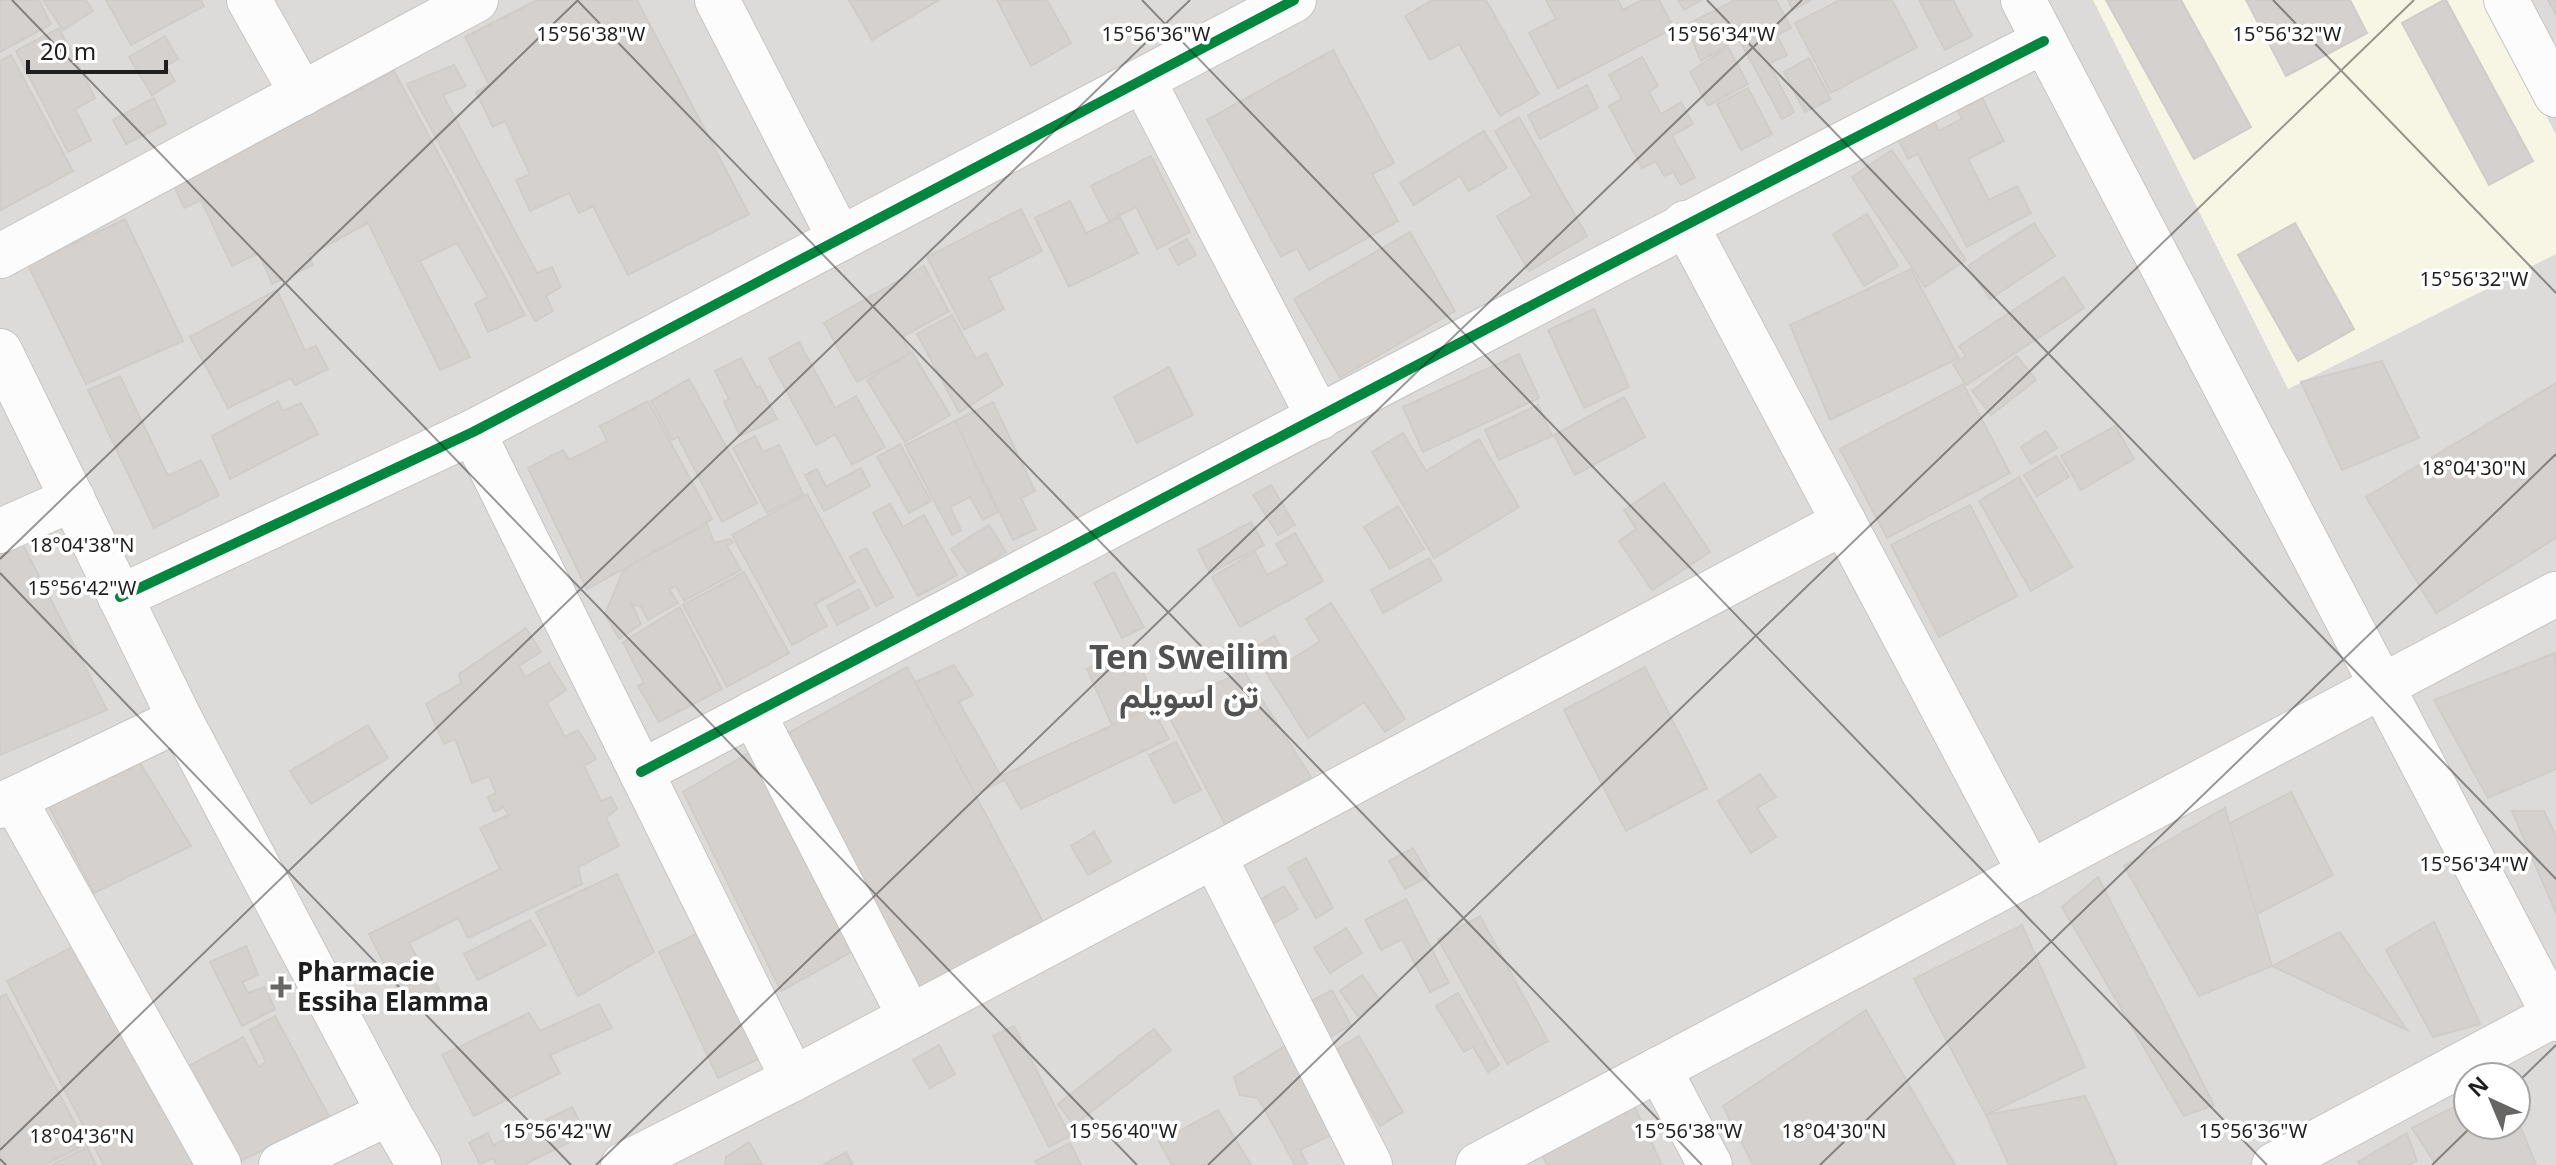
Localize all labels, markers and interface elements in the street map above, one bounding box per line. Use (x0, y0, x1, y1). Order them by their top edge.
text: 15°56'38"W (537, 20, 646, 47)
text: 15°56'36"W (1102, 20, 1211, 47)
text: 15°56'34"W (1667, 20, 1776, 47)
text: 15°56'32"W (2233, 20, 2342, 47)
scale bar (28, 24, 166, 74)
text: 20 m (40, 34, 96, 67)
text: 15°56'32"W (2420, 265, 2529, 292)
text: 18°04'30"N (2421, 454, 2527, 481)
text: 18°04'38"N (29, 531, 135, 558)
text: 15°56'42"W (28, 574, 137, 601)
district label: Ten Sweilim تن اسويلم (1089, 633, 1289, 719)
text: 15°56'34"W (2420, 850, 2529, 877)
place label: Pharmacie Essiha Elamma (297, 953, 489, 1019)
marker: Pharmacie Essiha Elamma (272, 978, 290, 996)
north arrow (2452, 1061, 2532, 1141)
text: N (2461, 1069, 2494, 1103)
text: 15°56'42"W (503, 1117, 612, 1144)
text: 15°56'40"W (1069, 1117, 1178, 1144)
text: 15°56'38"W (1634, 1117, 1743, 1144)
text: 18°04'30"N (1781, 1117, 1887, 1144)
text: 15°56'36"W (2199, 1117, 2308, 1144)
text: 18°04'36"N (29, 1122, 135, 1149)

